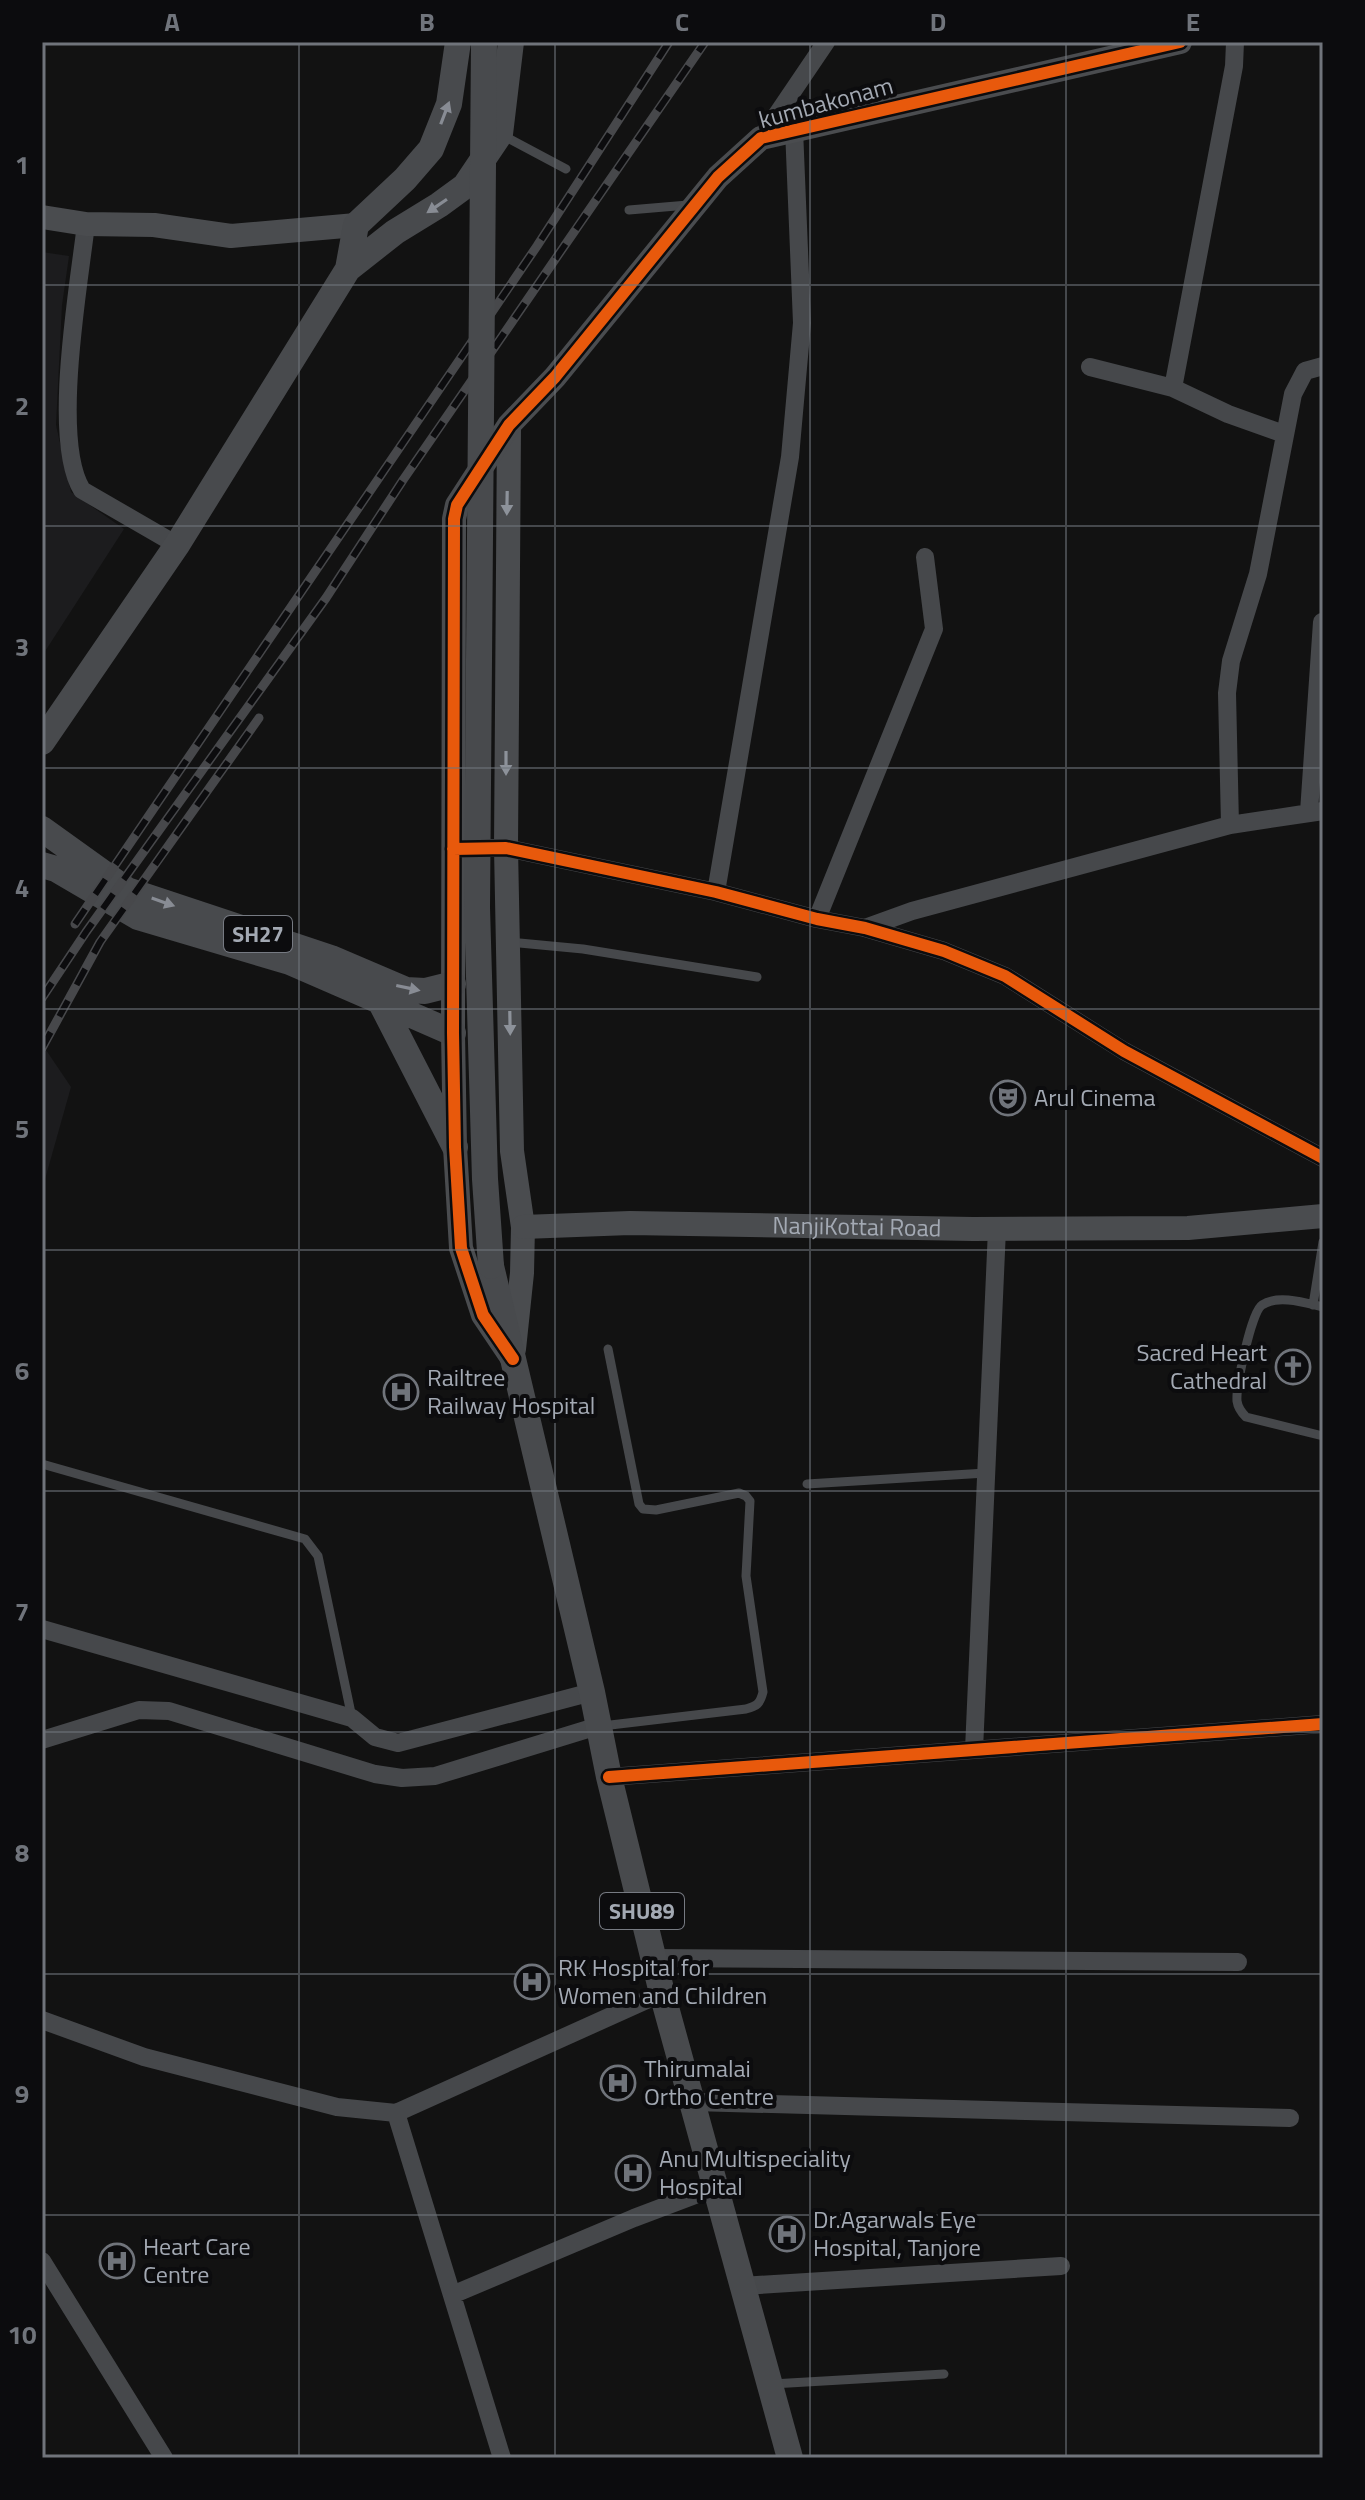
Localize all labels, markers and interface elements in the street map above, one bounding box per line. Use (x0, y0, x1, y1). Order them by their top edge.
text: A (164, 2, 180, 41)
text: B (419, 2, 435, 41)
text: C (675, 2, 689, 41)
text: D (930, 2, 946, 41)
text: E (1186, 2, 1200, 41)
street label: kumbakonam (755, 67, 897, 137)
one-way arrow (439, 101, 452, 125)
text: 1 (15, 145, 29, 184)
one-way arrow (426, 198, 447, 213)
text: 2 (15, 386, 29, 425)
one-way arrow (500, 491, 513, 516)
text: 3 (15, 627, 29, 666)
one-way arrow (500, 751, 512, 776)
text: 4 (15, 868, 29, 907)
one-way arrow (151, 897, 175, 909)
road number: SH27 (224, 916, 292, 952)
one-way arrow (395, 982, 420, 995)
one-way arrow (504, 1011, 516, 1036)
theatre icon: Arul Cinema (989, 1079, 1027, 1117)
place label: Arul Cinema (1034, 1079, 1156, 1115)
text: 5 (15, 1109, 29, 1148)
street label: NanjiKottai Road (772, 1206, 942, 1245)
place label: Sacred Heart Cathedral (1136, 1334, 1268, 1398)
church icon: Sacred Heart Cathedral (1274, 1348, 1312, 1386)
text: 6 (15, 1351, 29, 1390)
place label: Railtree Railway Hospital (427, 1359, 595, 1423)
hospital icon: Railtree Railway Hospital (382, 1373, 420, 1411)
text: 7 (15, 1592, 29, 1631)
text: 8 (15, 1833, 29, 1872)
road number: SHU89 (600, 1893, 684, 1929)
place label: RK Hospital for Women and Children (558, 1949, 767, 2013)
hospital icon: RK Hospital for Women and Children (513, 1963, 551, 2001)
place label: Thirumalai Ortho Centre (644, 2050, 774, 2114)
hospital icon: Thirumalai Ortho Centre (599, 2064, 637, 2102)
text: 9 (15, 2074, 29, 2113)
place label: Anu Multispeciality Hospital (659, 2140, 851, 2204)
hospital icon: Anu Multispeciality Hospital (614, 2154, 652, 2192)
place label: Dr.Agarwals Eye Hospital, Tanjore (813, 2201, 981, 2265)
hospital icon: Dr.Agarwals Eye Hospital, Tanjore (768, 2215, 806, 2253)
place label: Heart Care Centre (143, 2228, 251, 2292)
hospital icon: Heart Care Centre (98, 2242, 136, 2280)
text: 10 (7, 2315, 37, 2354)

